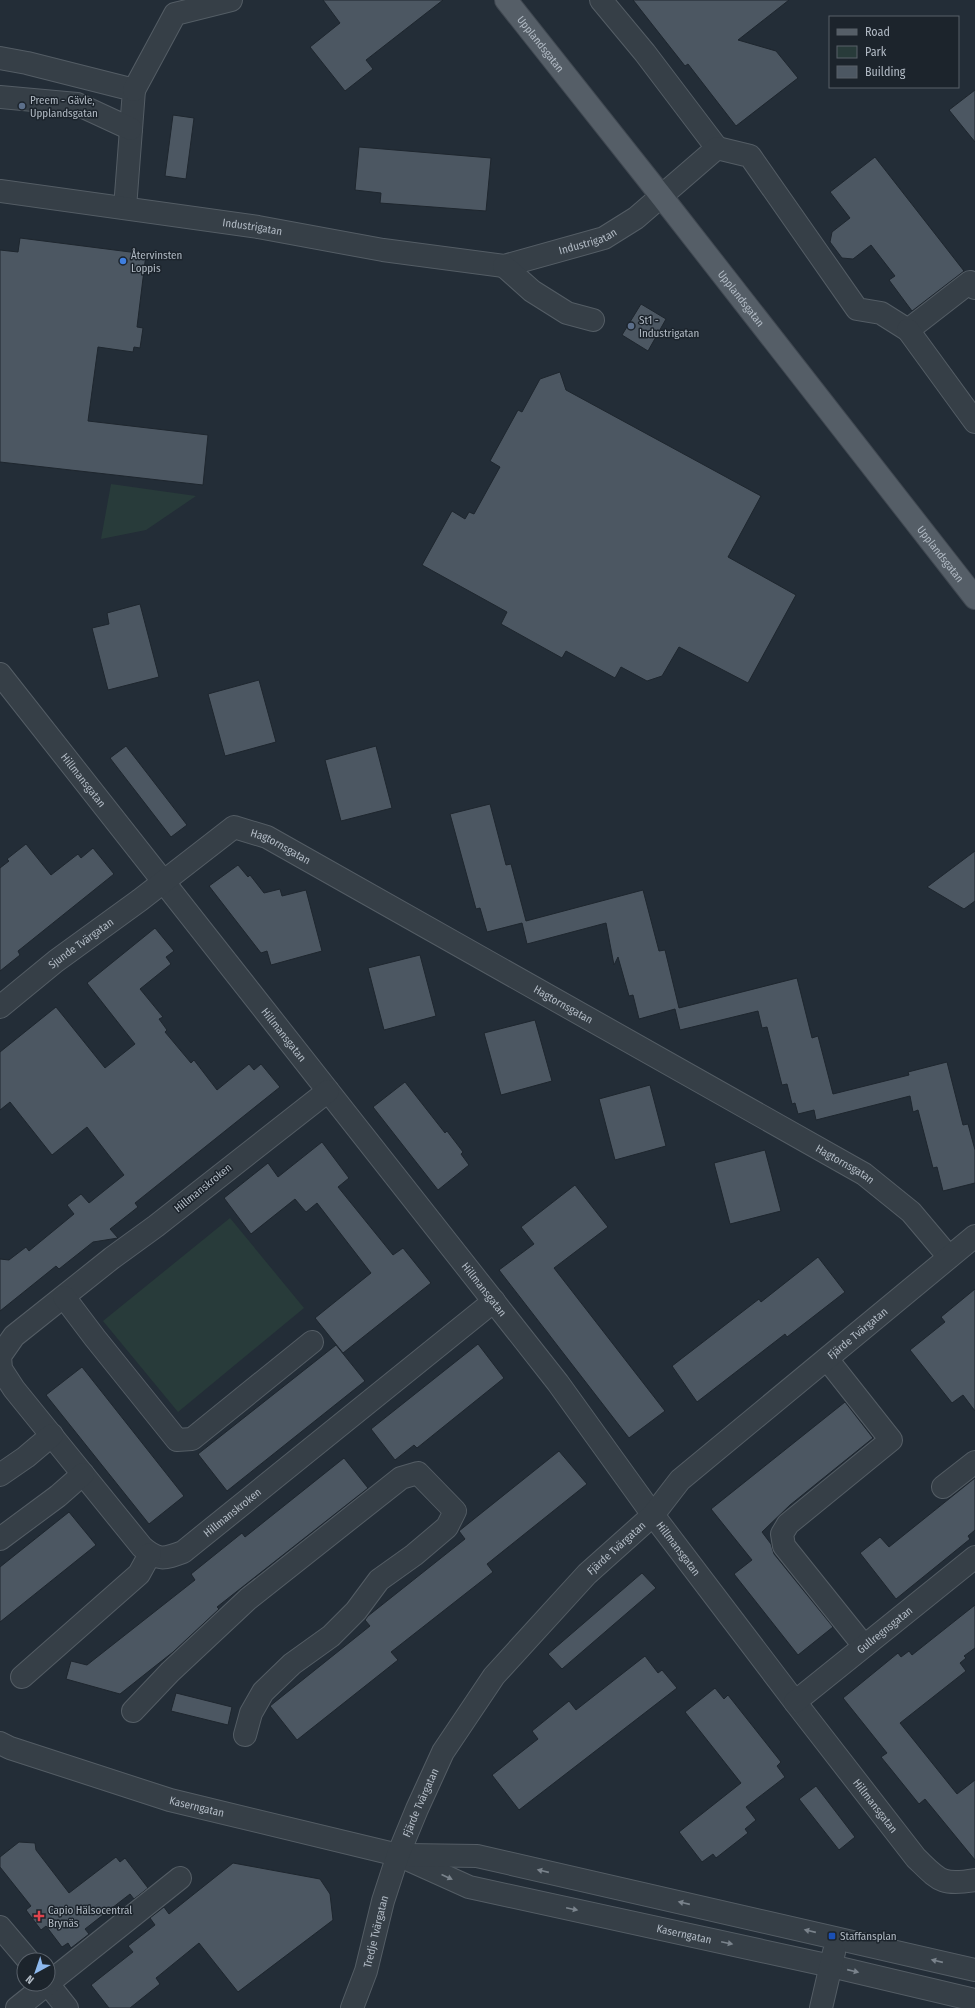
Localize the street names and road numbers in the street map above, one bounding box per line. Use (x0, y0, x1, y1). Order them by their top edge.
street label: Upplandsgatan (515, 13, 567, 75)
street label: Industrigatan (222, 216, 283, 238)
street label: Industrigatan (557, 225, 619, 257)
street label: Upplandsgatan (715, 268, 767, 329)
street label: Upplandsgatan (915, 523, 967, 585)
street label: Hillmansgatan (58, 751, 109, 810)
street label: Hagtornsgatan (249, 826, 313, 867)
street label: Sjunde Tvärgatan (46, 915, 116, 971)
street label: Hagtornsgatan (531, 982, 595, 1026)
street label: Hillmansgatan (259, 1005, 309, 1064)
street label: Hagtornsgatan (814, 1142, 877, 1186)
street label: Hillmanskroken (172, 1161, 234, 1215)
street label: Hillmansgatan (459, 1260, 509, 1319)
street label: Fjärde Tvärgatan (825, 1305, 890, 1362)
street label: Hillmanskroken (201, 1485, 264, 1539)
street label: Fjärde Tvärgatan (584, 1519, 648, 1577)
street label: Hillmansgatan (654, 1519, 703, 1578)
street label: Gullregnsgatan (854, 1604, 915, 1656)
street label: Fjärde Tvärgatan (400, 1766, 441, 1839)
street label: Hillmansgatan (851, 1776, 900, 1835)
street label: Kaserngatan (168, 1794, 226, 1819)
street label: Tredje Tvärgatan (360, 1894, 391, 1969)
street label: Kaserngatan (655, 1922, 713, 1946)

